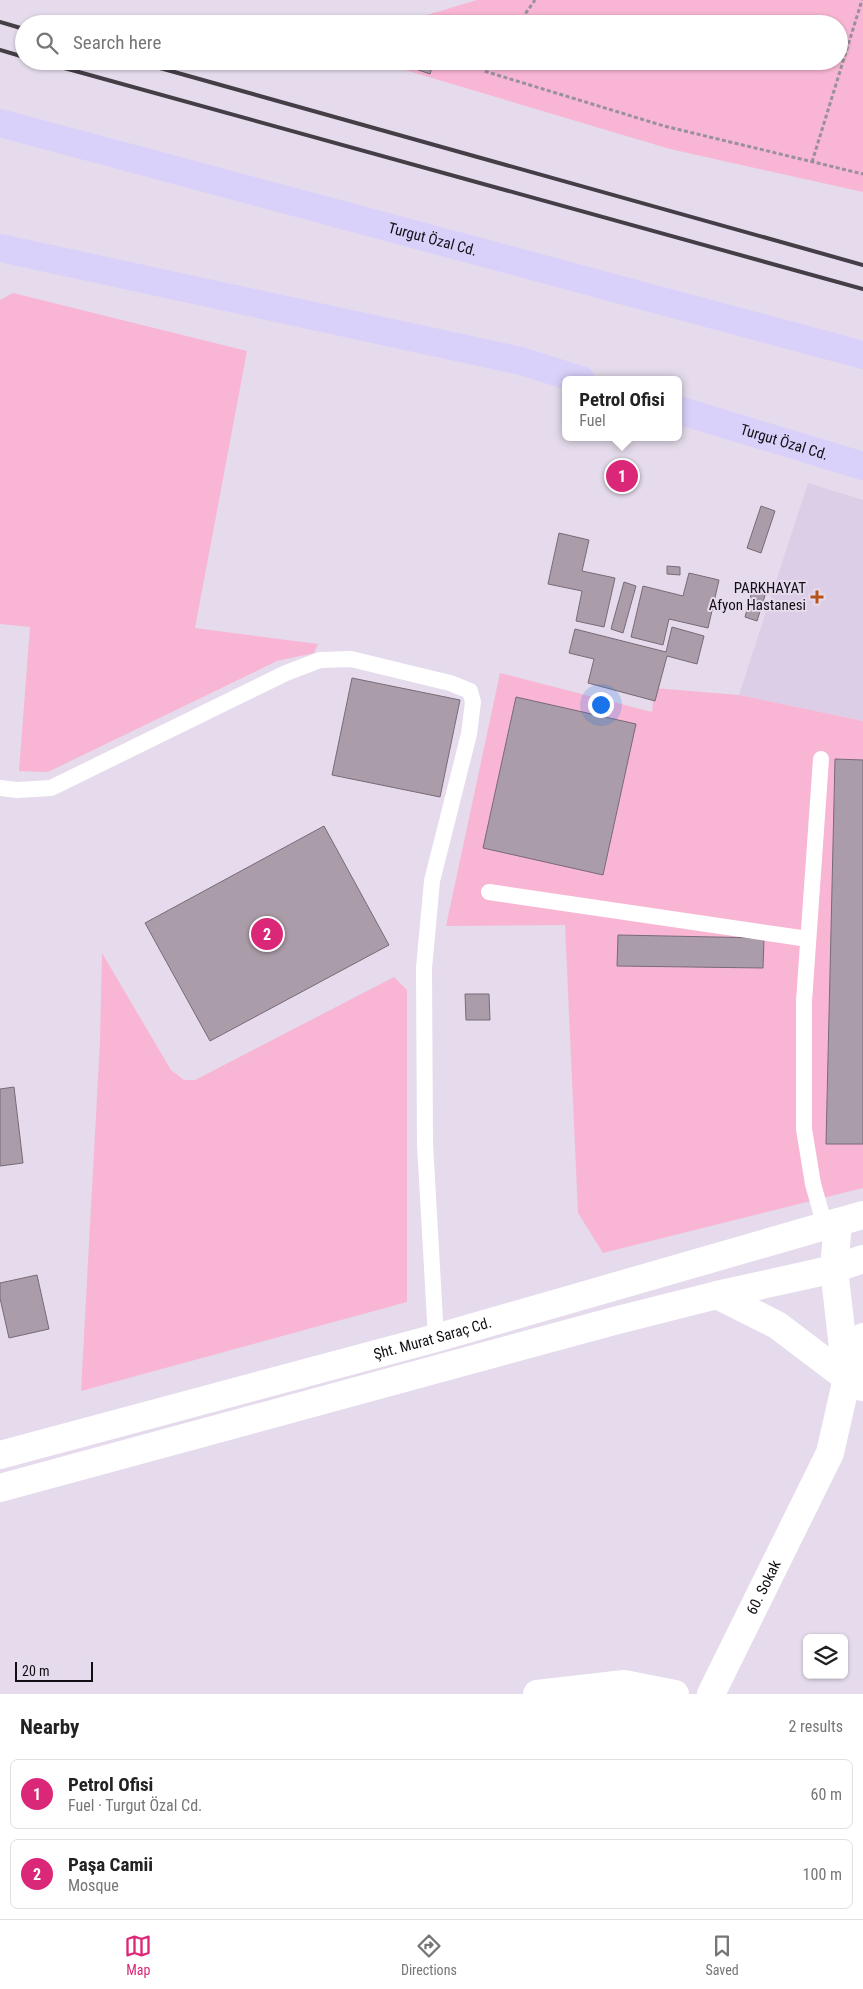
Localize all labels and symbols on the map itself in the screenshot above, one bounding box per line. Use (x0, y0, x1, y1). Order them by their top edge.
street label: Turgut Özal Cd. (386, 219, 479, 260)
street label: Turgut Özal Cd. (738, 420, 830, 464)
pin: 1 (606, 457, 638, 495)
place label: PARKHAYAT Afyon Hastanesi (709, 579, 806, 614)
marker: PARKHAYAT Afyon Hastanesi (810, 590, 824, 604)
your location (588, 692, 614, 718)
pin: 2 (251, 915, 283, 953)
street label: Şht. Murat Saraç Cd. (372, 1313, 494, 1363)
street label: 60. Sokak (743, 1557, 785, 1617)
scale bar (15, 1659, 92, 1682)

